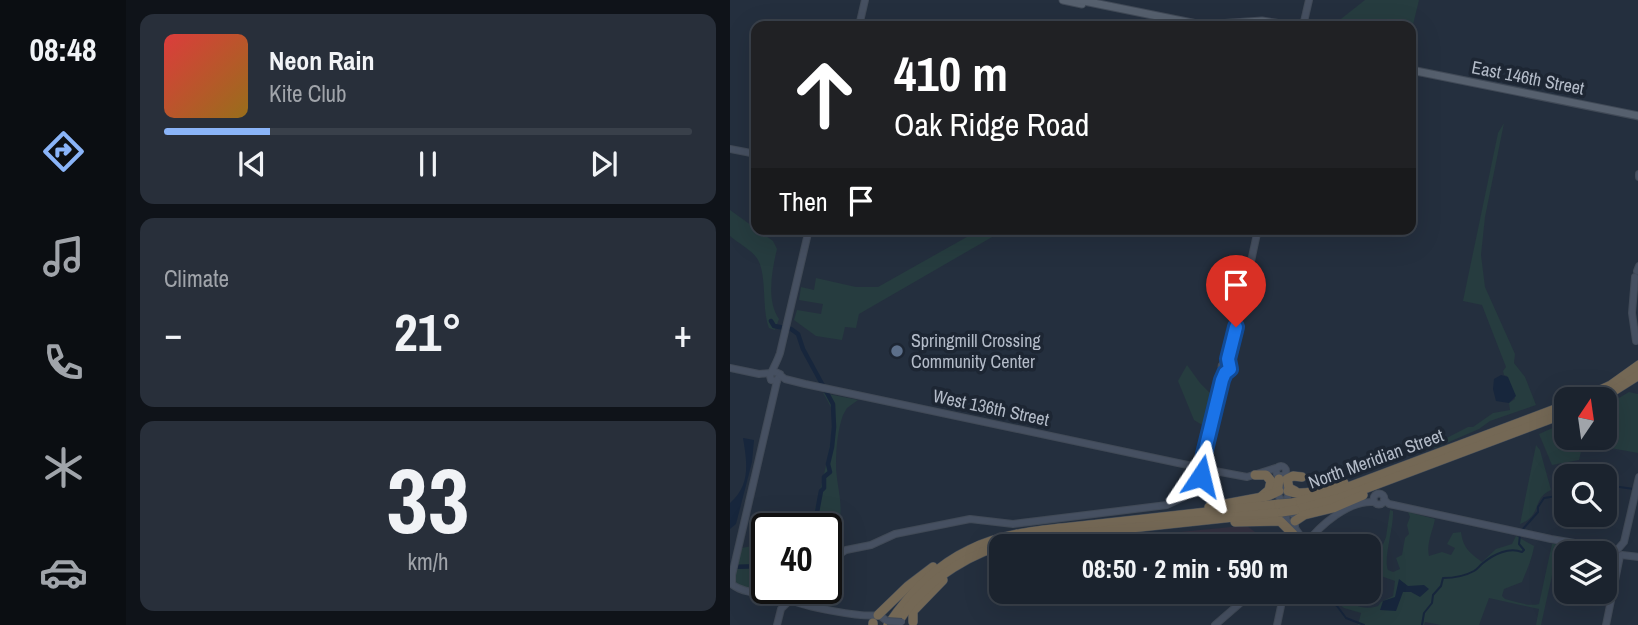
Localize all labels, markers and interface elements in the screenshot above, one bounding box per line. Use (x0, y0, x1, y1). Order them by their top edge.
text: 08:48 (29, 28, 97, 71)
text: 410 m (894, 40, 1008, 106)
text: Neon Rain (269, 43, 374, 78)
icon: ahead (779, 49, 870, 140)
street label: East 146th Street (1470, 54, 1586, 101)
text: Kite Club (269, 78, 347, 109)
text: Oak Ridge Road (894, 103, 1089, 146)
icon: directions (39, 127, 88, 176)
icon: previous (233, 145, 271, 183)
icon: pause (409, 145, 447, 183)
icon: next (585, 145, 623, 183)
icon: arrive (842, 182, 880, 220)
text: Then (779, 184, 828, 219)
icon: music (39, 232, 88, 281)
pin (1206, 255, 1266, 327)
text: Climate (164, 263, 229, 294)
icon: arrive (1217, 266, 1255, 304)
text: 21° (394, 297, 462, 367)
text: − (164, 308, 182, 359)
text: + (674, 308, 692, 359)
place label: Springmill Crossing Community Center (911, 328, 1041, 374)
icon: phone (39, 338, 88, 387)
marker: Springmill Crossing Community Center (889, 343, 905, 359)
street label: West 136th Street (931, 383, 1051, 432)
north arrow (1554, 387, 1617, 450)
map controls (1554, 387, 1617, 604)
street label: North Meridian Street (1305, 423, 1447, 495)
text: 33 (387, 439, 470, 561)
position arrow (1164, 439, 1238, 513)
icon: climate (39, 443, 88, 492)
button: search (1554, 464, 1617, 527)
speed limit sign: 40 (751, 513, 842, 604)
button: layers (1554, 541, 1617, 604)
text: km/h (408, 546, 448, 577)
icon: car (39, 548, 88, 597)
text: 08:50 · 2 min · 590 m (1082, 551, 1288, 586)

